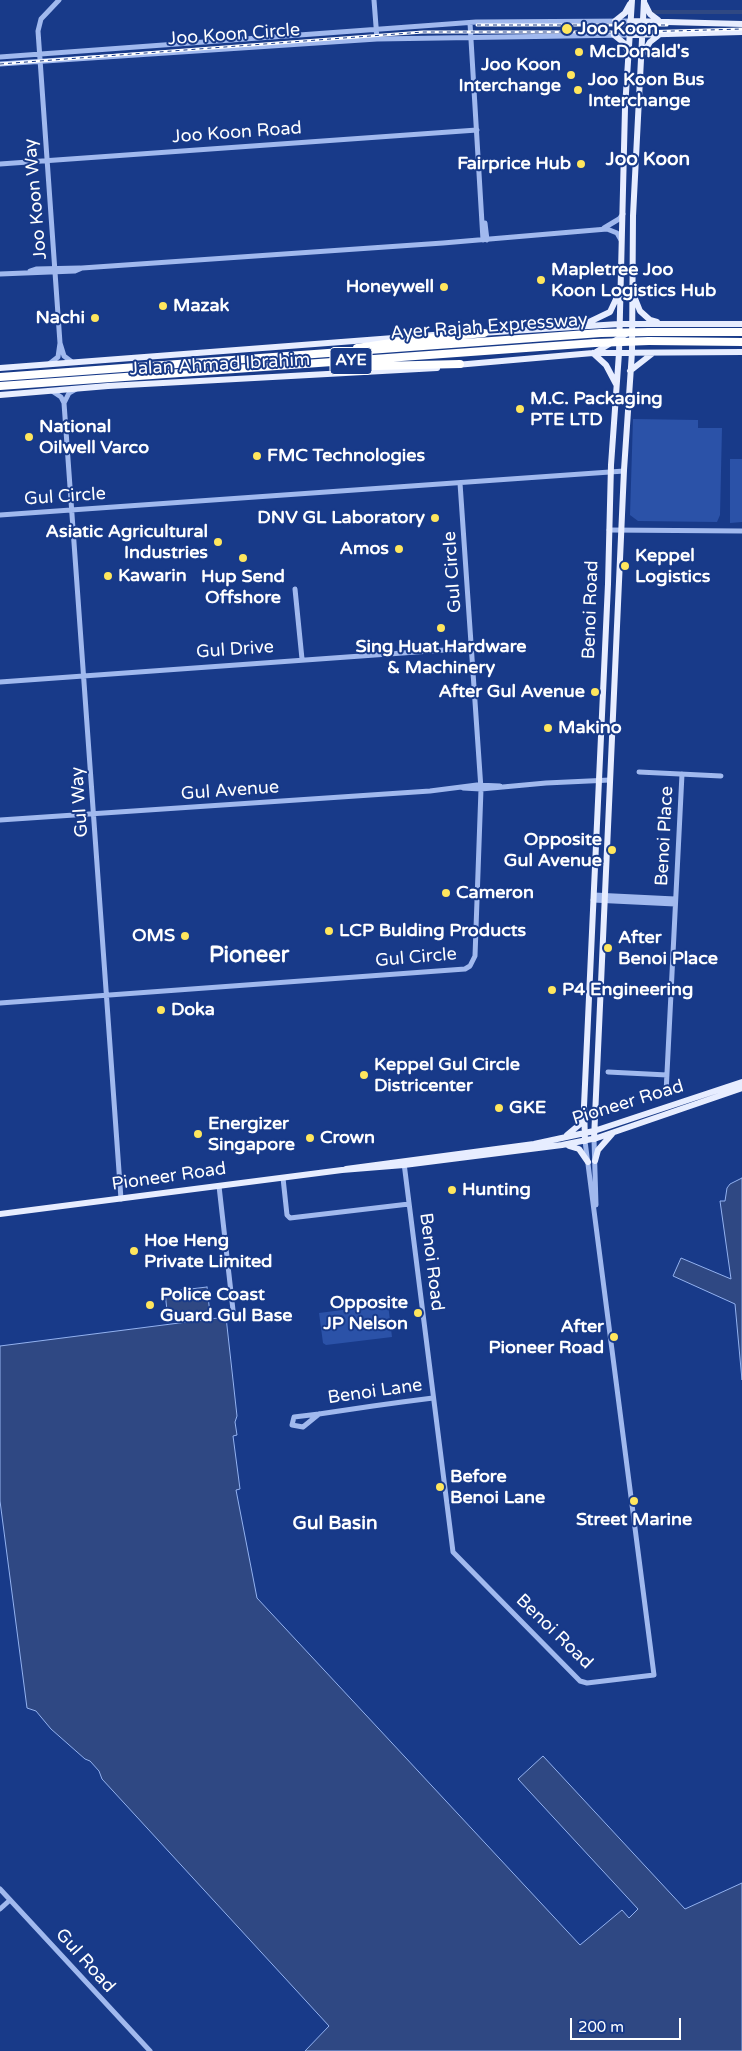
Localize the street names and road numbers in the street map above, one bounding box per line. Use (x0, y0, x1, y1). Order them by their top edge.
street label: Joo Koon Circle (167, 20, 301, 50)
street label: Joo Koon Road (172, 118, 302, 148)
street label: Joo Koon Way (20, 137, 52, 261)
street label: Ayer Rajah Expressway (390, 309, 588, 345)
road number: AYE (330, 348, 372, 374)
street label: Jalan Ahmad Ibrahim (129, 349, 311, 381)
street label: Gul Circle (24, 483, 106, 511)
street label: Gul Circle (439, 531, 467, 613)
street label: Benoi Road (578, 560, 604, 660)
street label: Gul Drive (195, 637, 275, 663)
street label: Gul Way (67, 766, 93, 838)
street label: Gul Avenue (180, 777, 280, 805)
street label: Benoi Place (652, 786, 678, 886)
street label: Gul Circle (374, 944, 458, 972)
street label: Pioneer Road (570, 1076, 686, 1130)
street label: Pioneer Road (110, 1158, 228, 1196)
street label: Benoi Road (414, 1212, 448, 1312)
street label: Benoi Lane (326, 1375, 424, 1409)
street label: Benoi Road (511, 1590, 597, 1674)
street label: Gul Road (51, 1924, 119, 1998)

